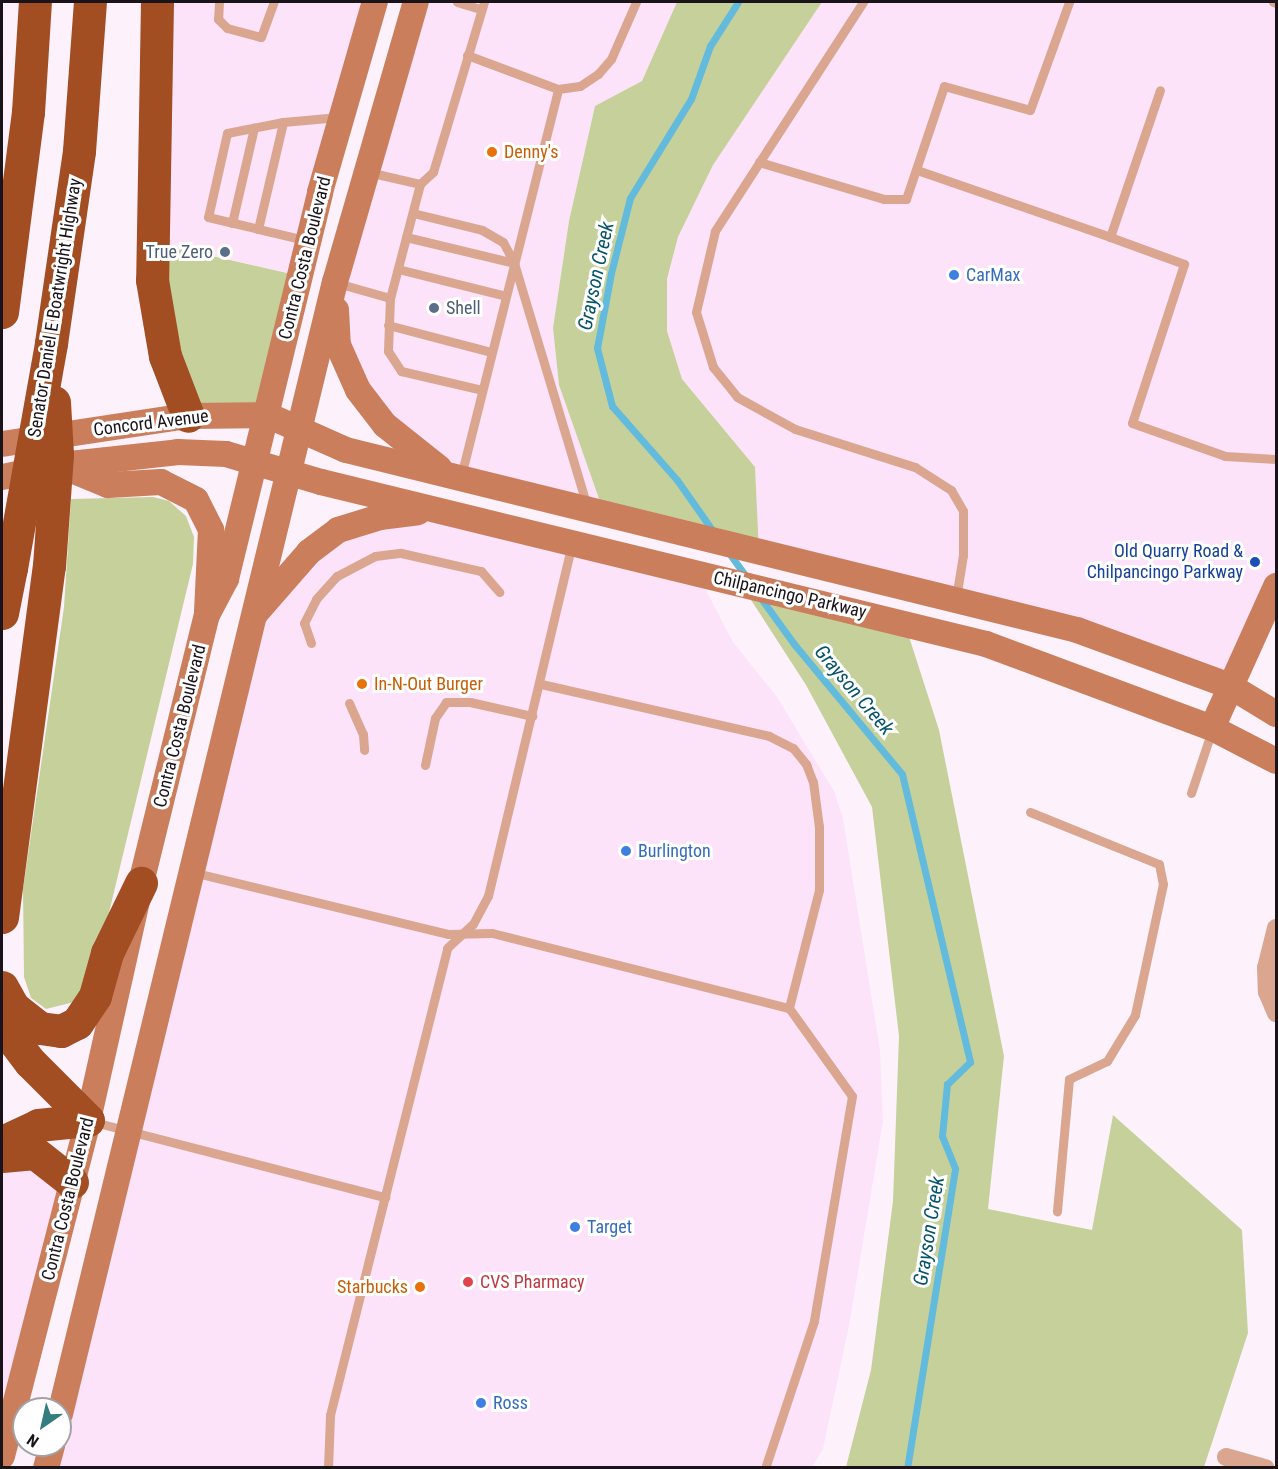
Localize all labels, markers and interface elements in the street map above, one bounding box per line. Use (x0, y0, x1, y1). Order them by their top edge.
place label: Denny's (504, 141, 558, 163)
marker: Denny's (485, 145, 499, 159)
street label: Contra Costa Boulevard (274, 174, 336, 342)
street label: Senator Daniel E Boatwright Highway (24, 177, 86, 439)
water label: Grayson Creek (573, 220, 619, 332)
place label: True Zero (146, 241, 213, 263)
marker: True Zero (218, 245, 232, 259)
place label: CarMax (966, 264, 1020, 286)
marker: CarMax (947, 268, 961, 282)
place label: Shell (446, 297, 481, 319)
marker: Shell (427, 301, 441, 315)
street label: Concord Avenue (92, 405, 210, 441)
place label: Old Quarry Road & Chilpancingo Parkway (1087, 541, 1243, 584)
marker: Old Quarry Road & Chilpancingo Parkway (1248, 555, 1262, 569)
street label: Chilpancingo Parkway (711, 567, 869, 623)
water label: Grayson Creek (809, 640, 899, 740)
street label: Contra Costa Boulevard (149, 642, 211, 810)
place label: In-N-Out Burger (374, 673, 483, 695)
marker: In-N-Out Burger (355, 677, 369, 691)
place label: Burlington (638, 840, 711, 862)
marker: Burlington (619, 844, 633, 858)
street label: Contra Costa Boulevard (37, 1115, 99, 1283)
water label: Grayson Creek (909, 1175, 949, 1287)
place label: Target (587, 1216, 632, 1238)
marker: Target (568, 1220, 582, 1234)
place label: CVS Pharmacy (480, 1271, 585, 1293)
marker: CVS Pharmacy (461, 1275, 475, 1289)
place label: Starbucks (337, 1276, 408, 1298)
marker: Starbucks (413, 1280, 427, 1294)
place label: Ross (493, 1392, 528, 1414)
marker: Ross (474, 1396, 488, 1410)
north arrow (12, 1397, 72, 1457)
text: N (23, 1430, 42, 1451)

